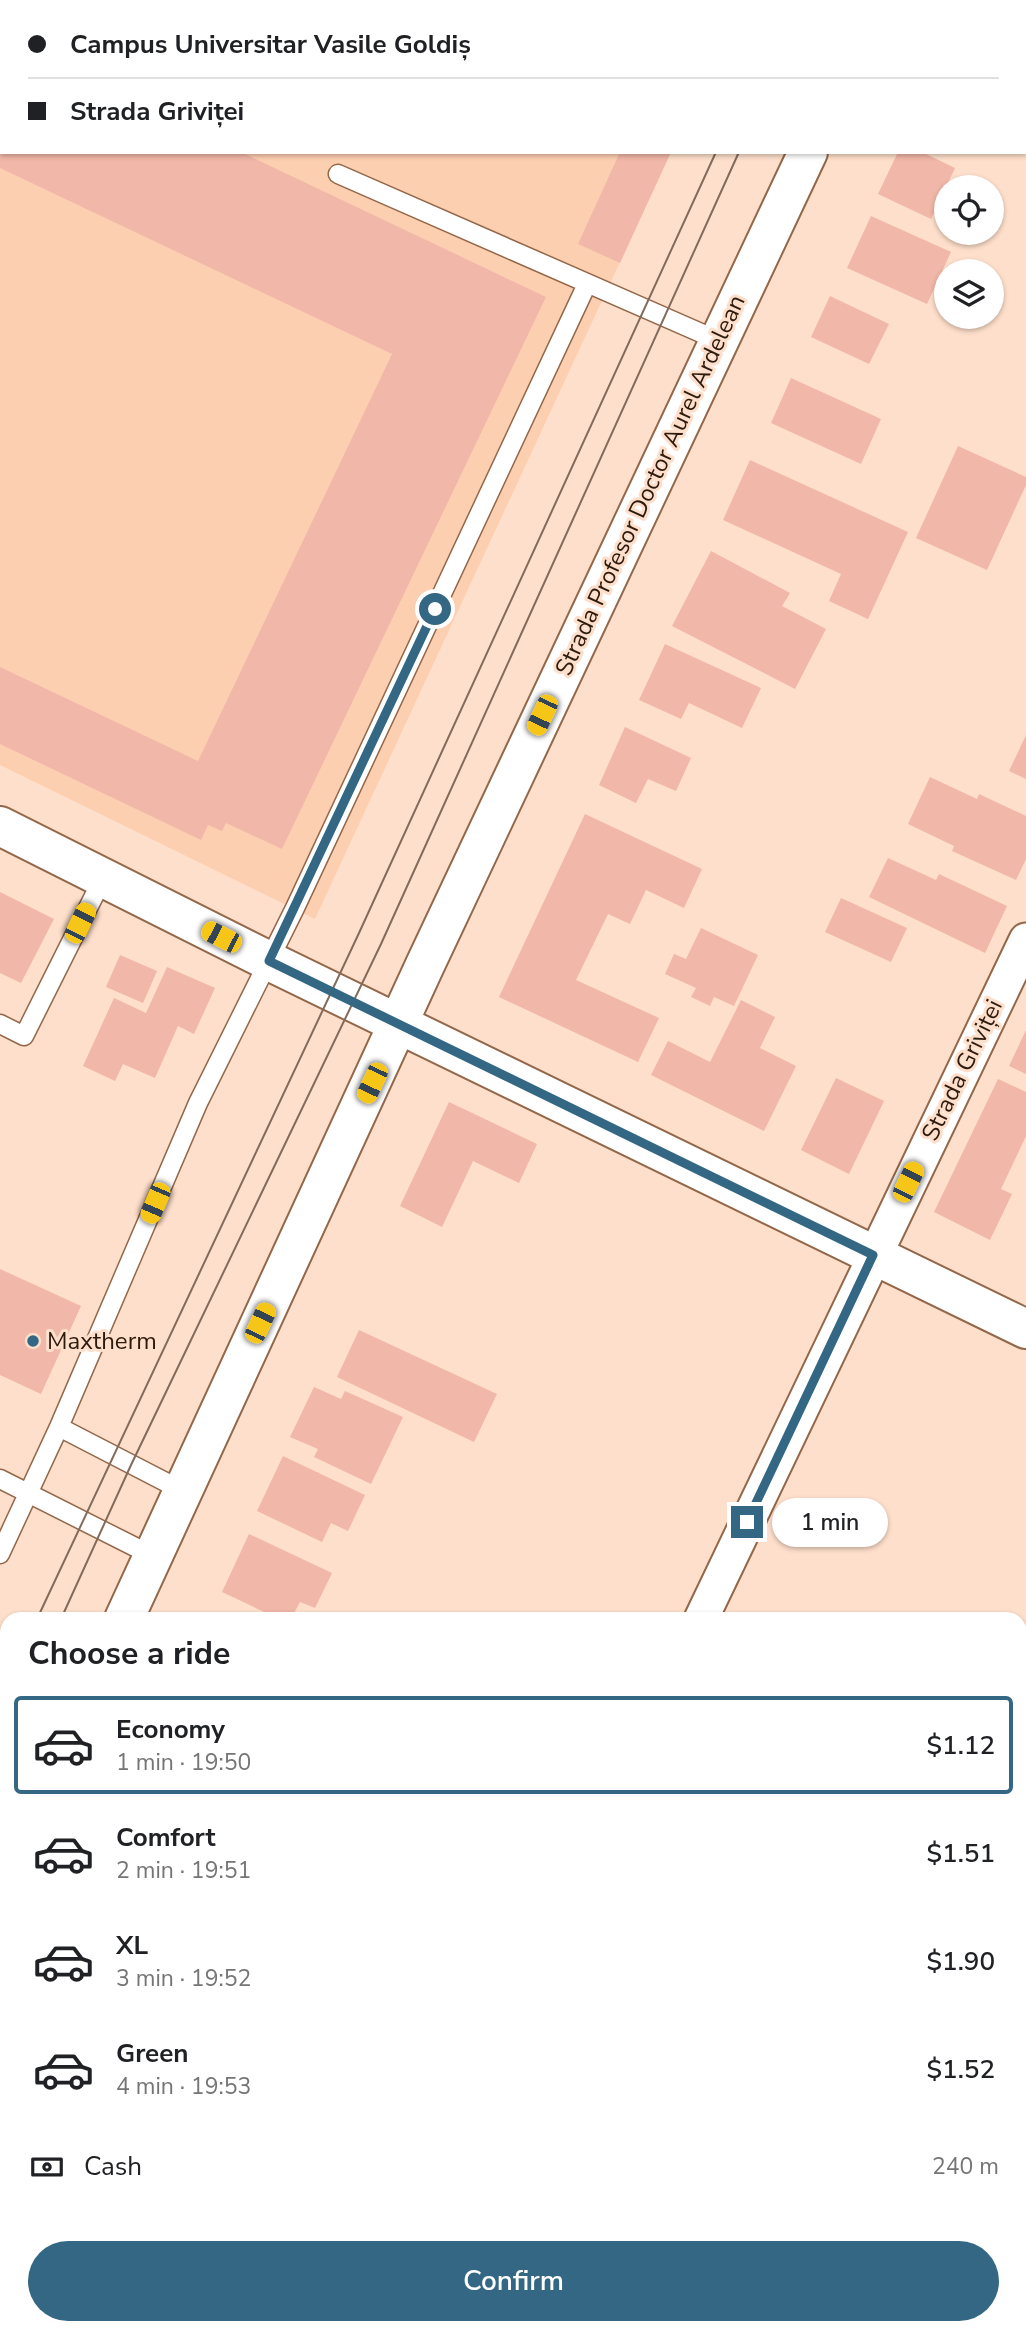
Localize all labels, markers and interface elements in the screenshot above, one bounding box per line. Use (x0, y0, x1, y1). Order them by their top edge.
text: Campus Universitar Vasile Goldiș (70, 27, 471, 62)
text: Strada Griviței (70, 94, 244, 129)
map controls (934, 175, 1004, 329)
button: locate (934, 175, 1004, 245)
button: layers (934, 259, 1004, 329)
street label: Strada Profesor Doctor Aurel Ardelean (547, 289, 753, 681)
route start (419, 593, 451, 625)
car (524, 692, 561, 738)
car (62, 900, 99, 946)
car (198, 918, 245, 956)
street label: Strada Griviței (914, 994, 1010, 1146)
car (354, 1060, 391, 1106)
car (890, 1159, 927, 1205)
car (138, 1180, 173, 1226)
car (242, 1300, 279, 1346)
place label: Maxtherm (47, 1325, 157, 1357)
marker: Maxtherm (25, 1333, 41, 1349)
callout: 1 min (772, 1498, 887, 1546)
route end (731, 1506, 763, 1538)
text: 1 min (801, 1507, 859, 1538)
text: Choose a ride (28, 1632, 230, 1675)
text: Economy (116, 1712, 225, 1747)
icon: car (32, 1714, 95, 1777)
text: $1.12 (926, 1728, 995, 1763)
text: 1 min · 19:50 (116, 1747, 251, 1778)
text: Comfort (116, 1820, 216, 1855)
icon: car (32, 1822, 95, 1885)
text: $1.51 (926, 1836, 995, 1871)
text: 2 min · 19:51 (116, 1855, 251, 1886)
text: XL (116, 1928, 148, 1963)
icon: car (32, 1930, 95, 1993)
text: $1.90 (926, 1944, 995, 1979)
text: 3 min · 19:52 (116, 1963, 251, 1994)
text: Green (116, 2036, 189, 2071)
icon: car (32, 2038, 95, 2101)
text: $1.52 (926, 2052, 995, 2087)
text: 4 min · 19:53 (116, 2071, 251, 2102)
icon: cash (28, 2148, 66, 2186)
text: Cash (84, 2149, 142, 2184)
text: 240 m (932, 2151, 999, 2182)
button: Confirm (28, 2241, 999, 2321)

